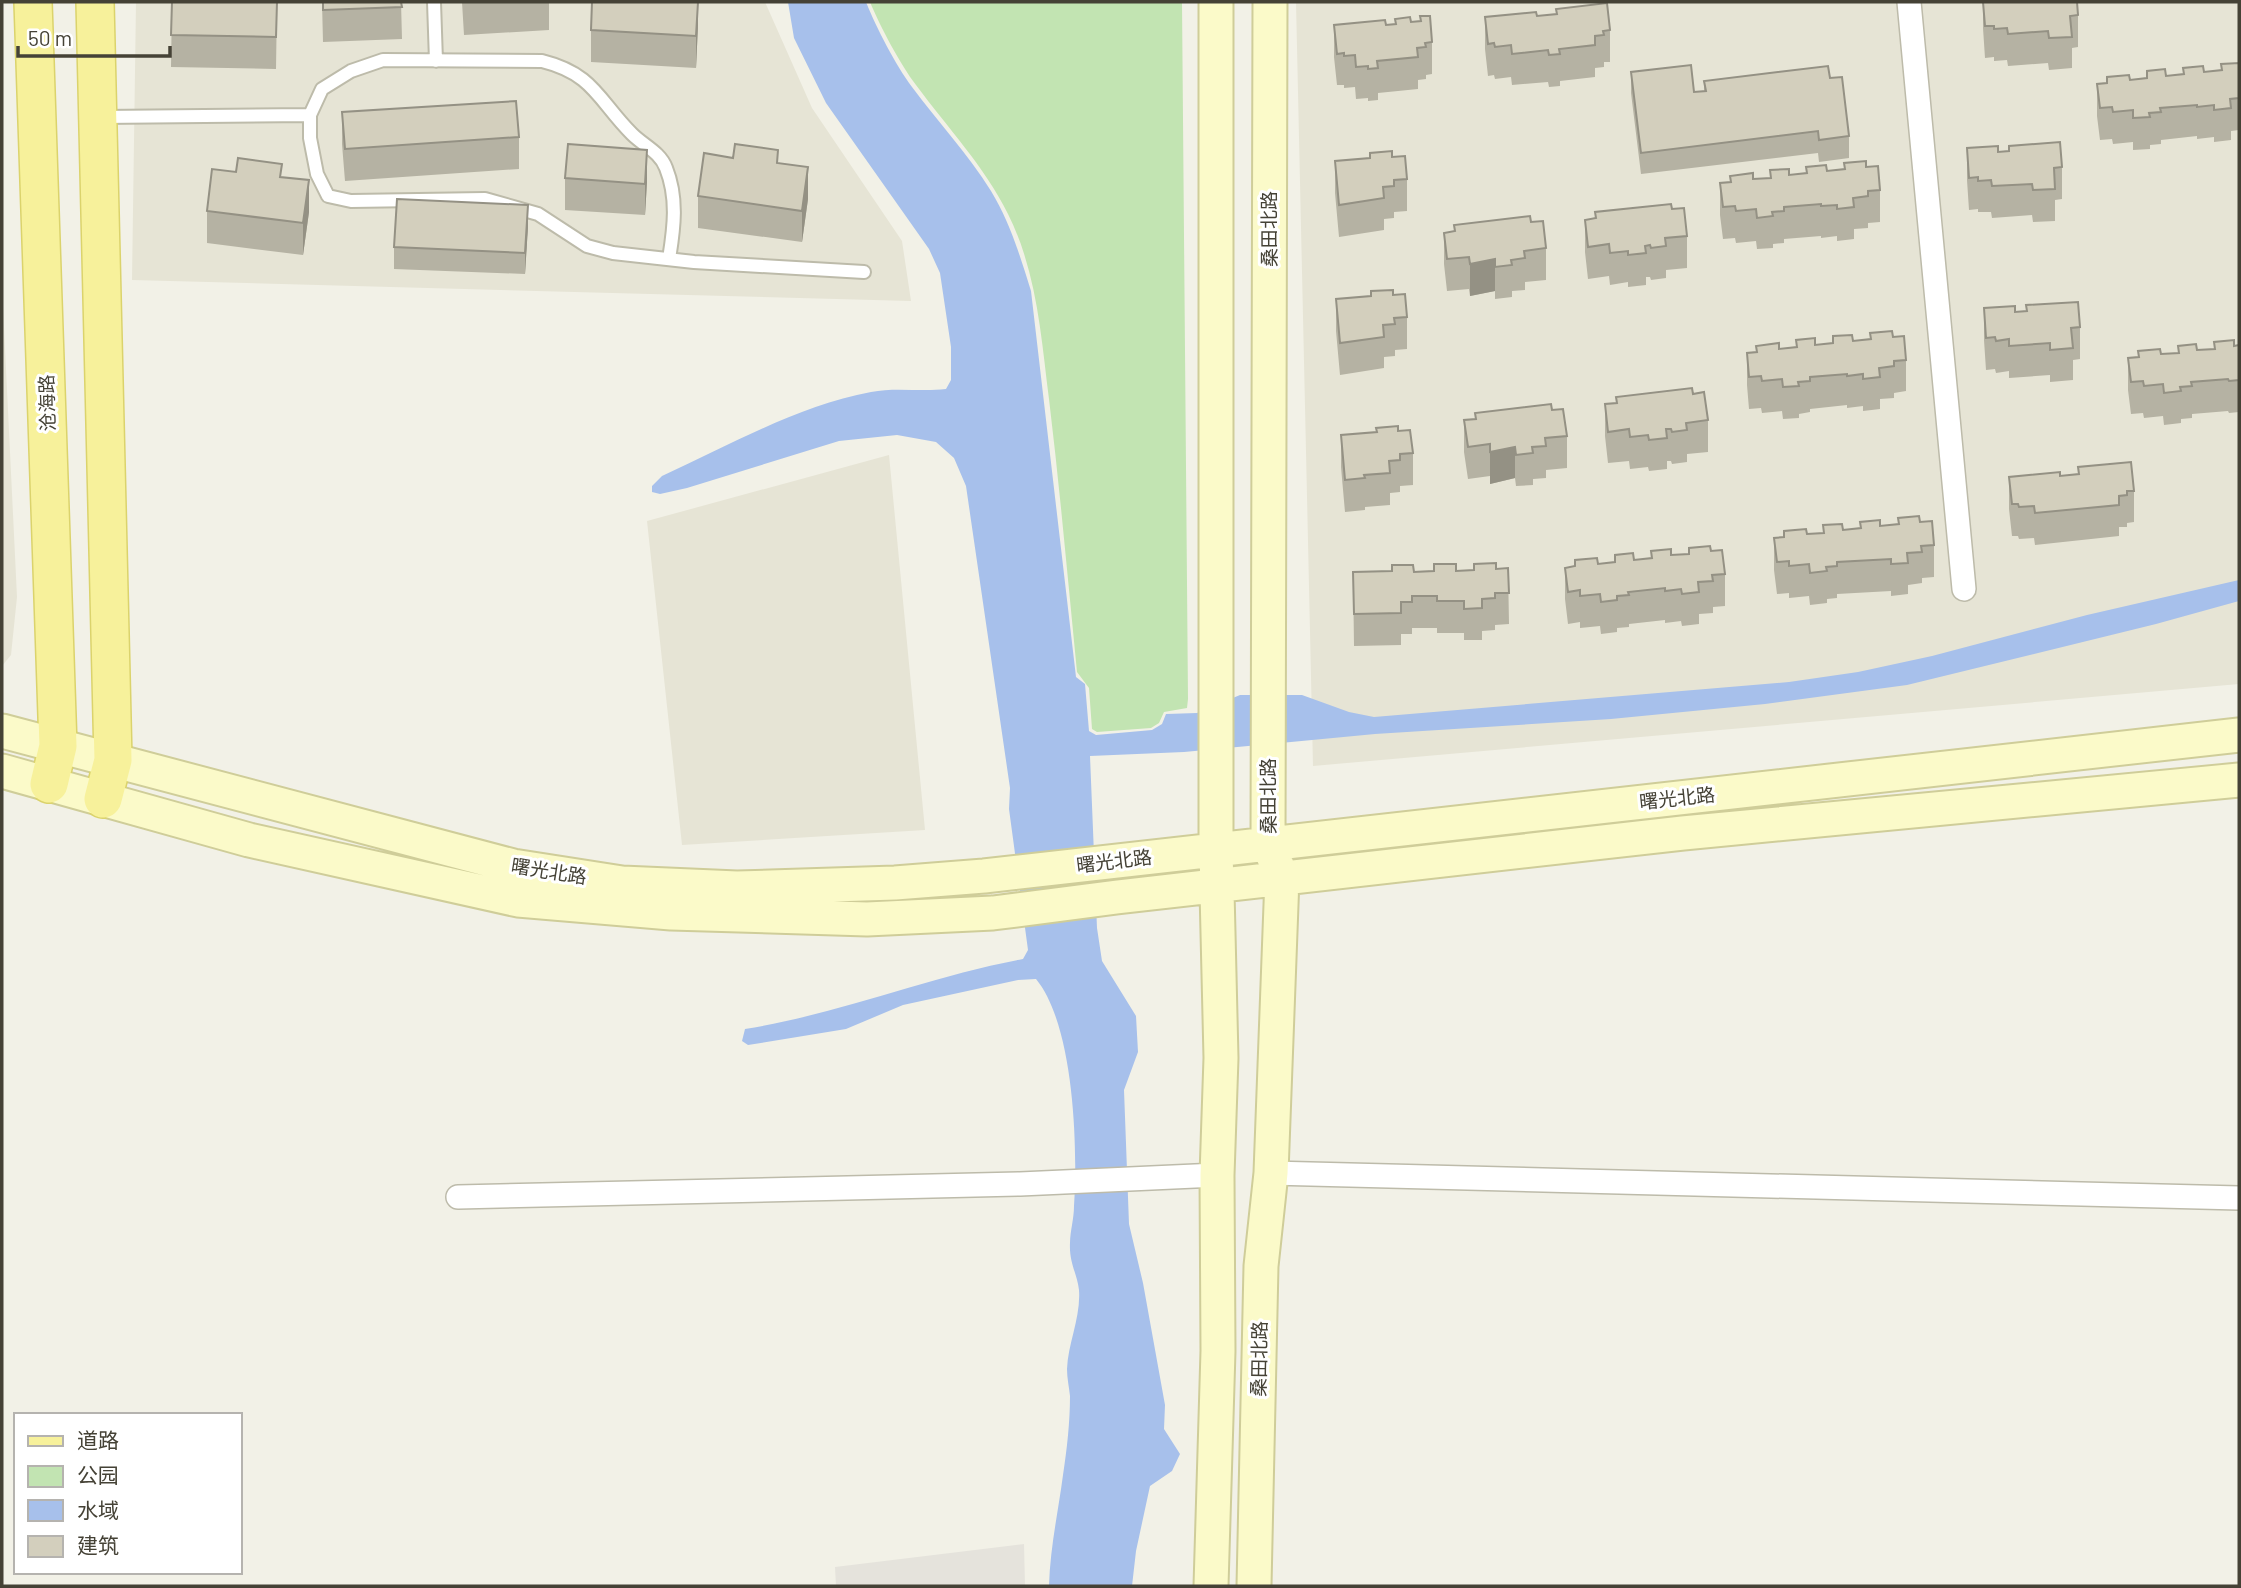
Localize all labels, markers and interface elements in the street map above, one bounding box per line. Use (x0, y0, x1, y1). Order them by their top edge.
scale bar (18, 14, 170, 58)
text: 50 m (28, 25, 72, 50)
street label: 桑田北路 (1257, 191, 1280, 267)
street label: 沧海路 (34, 374, 59, 432)
street label: 桑田北路 (1256, 758, 1279, 834)
street label: 曙光北路 (1638, 782, 1716, 813)
street label: 曙光北路 (1075, 844, 1153, 877)
street label: 曙光北路 (510, 853, 588, 888)
street label: 桑田北路 (1246, 1321, 1271, 1397)
legend (14, 1413, 242, 1574)
text: 道路 (77, 1427, 119, 1452)
text: 公园 (77, 1462, 119, 1487)
text: 水域 (77, 1497, 119, 1522)
text: 建筑 (77, 1532, 119, 1557)

